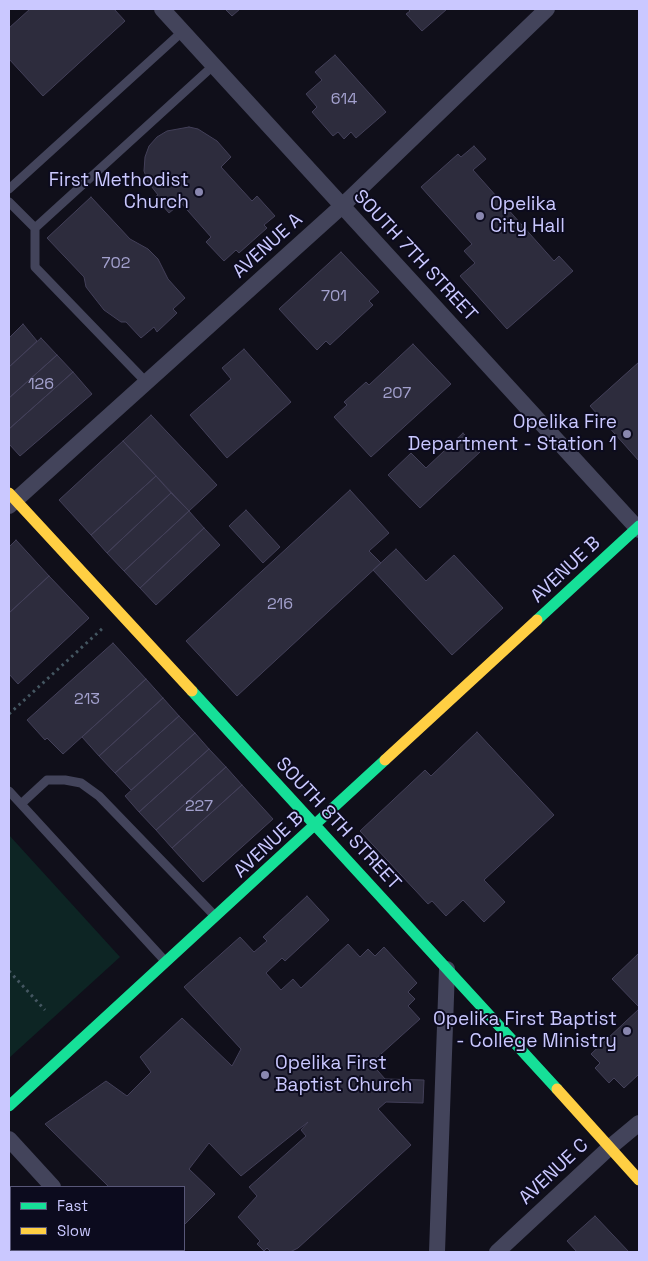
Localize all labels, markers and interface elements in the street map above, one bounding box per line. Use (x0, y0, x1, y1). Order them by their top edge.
house number: 614 (331, 90, 357, 110)
place label: First Methodist Church (49, 170, 189, 214)
street label: SOUTH 7TH STREET (348, 185, 482, 327)
marker: First Methodist Church (193, 186, 205, 198)
place label: Opelika City Hall (490, 194, 565, 238)
street label: AVENUE A (228, 209, 308, 283)
marker: Opelika City Hall (474, 210, 486, 222)
house number: 702 (102, 254, 130, 274)
house number: 701 (321, 287, 347, 307)
house number: 126 (28, 375, 54, 395)
house number: 207 (383, 384, 411, 404)
place label: Opelika Fire Department - Station 1 (408, 412, 617, 456)
marker: Opelika Fire Department - Station 1 (621, 428, 633, 440)
street label: AVENUE B (526, 532, 606, 608)
house number: 216 (267, 595, 293, 615)
house number: 213 (74, 690, 100, 710)
street label: SOUTH 8TH STREET (271, 753, 405, 895)
house number: 227 (185, 797, 213, 817)
street label: AVENUE B (229, 807, 309, 883)
place label: Opelika First Baptist - College Ministry (433, 1009, 617, 1053)
marker: Opelika First Baptist - College Ministry (621, 1025, 633, 1037)
place label: Opelika First Baptist Church (275, 1053, 412, 1097)
marker: Opelika First Baptist Church (259, 1069, 271, 1081)
street label: AVENUE C (515, 1134, 593, 1210)
legend (10, 1186, 185, 1251)
text: Fast (57, 1196, 88, 1215)
text: Slow (57, 1221, 91, 1240)

